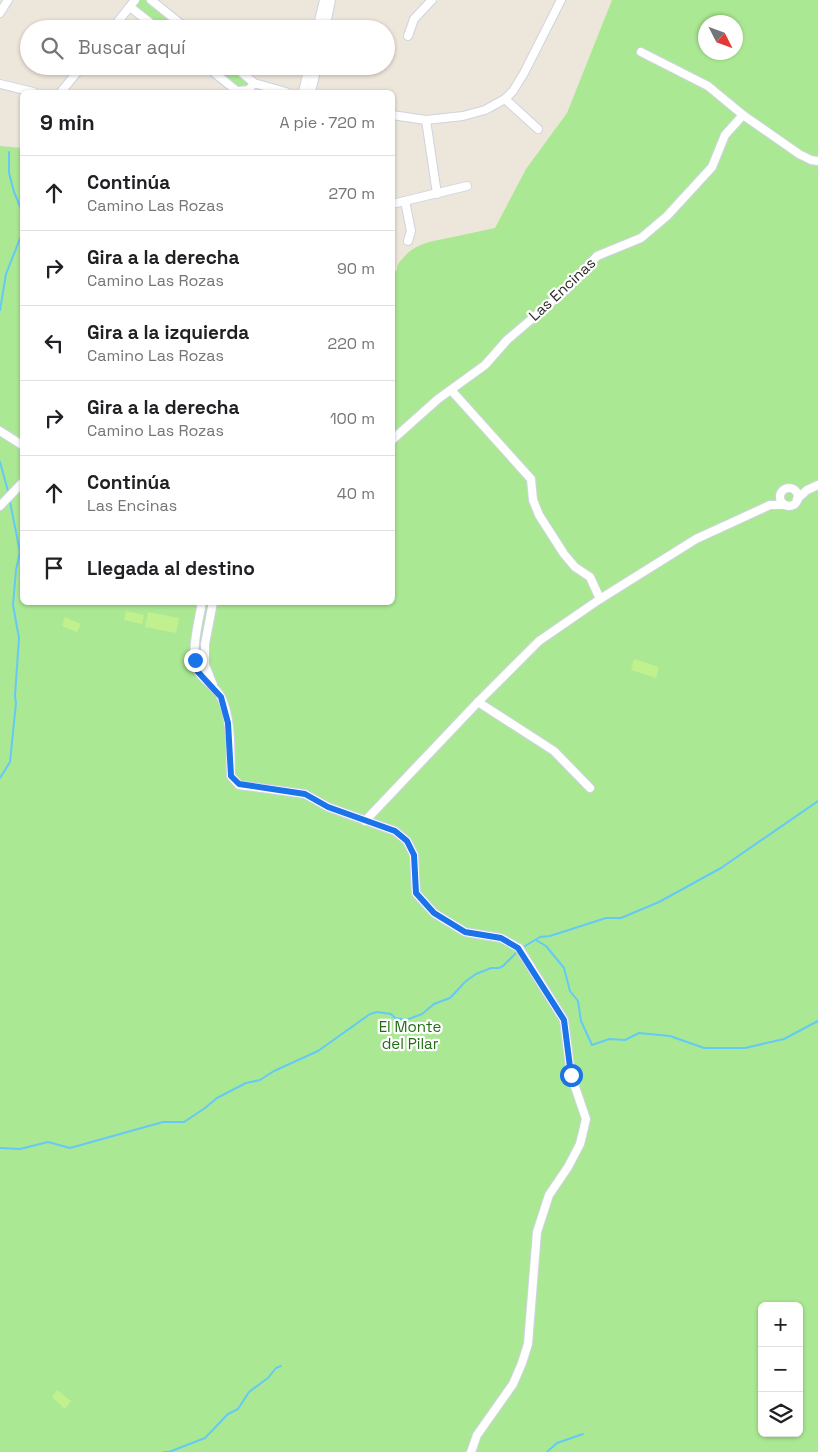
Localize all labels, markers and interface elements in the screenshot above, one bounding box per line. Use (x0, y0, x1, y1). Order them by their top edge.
north arrow (698, 15, 743, 60)
search box (20, 20, 395, 75)
icon: search (38, 34, 66, 62)
text: Buscar aquí (78, 35, 186, 60)
text: 9 min (40, 109, 95, 136)
text: A pie · 720 m (279, 112, 375, 133)
text: Continúa (87, 170, 170, 195)
icon: ahead (40, 179, 68, 207)
text: 270 m (328, 183, 375, 204)
text: Camino Las Rozas (87, 195, 224, 216)
text: Gira a la derecha (87, 245, 239, 270)
street label: Las Encinas (525, 253, 599, 325)
icon: right (40, 254, 68, 282)
text: 90 m (337, 258, 375, 279)
text: Camino Las Rozas (87, 270, 224, 291)
text: Gira a la izquierda (87, 320, 249, 345)
icon: left (40, 329, 68, 357)
text: 220 m (328, 333, 375, 354)
text: Camino Las Rozas (87, 345, 224, 366)
text: Gira a la derecha (87, 395, 239, 420)
icon: right (40, 404, 68, 432)
text: 100 m (330, 408, 375, 429)
text: Camino Las Rozas (87, 420, 224, 441)
text: Continúa (87, 470, 170, 495)
icon: ahead (40, 479, 68, 507)
text: 40 m (337, 483, 375, 504)
text: Las Encinas (87, 495, 177, 516)
icon: arrive (40, 554, 68, 582)
text: Llegada al destino (87, 556, 255, 581)
route end (184, 649, 207, 672)
park label: El Monte del Pilar (379, 1017, 441, 1053)
route start (560, 1064, 583, 1087)
map controls (758, 1302, 803, 1437)
button: + (758, 1302, 803, 1347)
button: − (758, 1347, 803, 1392)
button: layers (758, 1392, 803, 1437)

